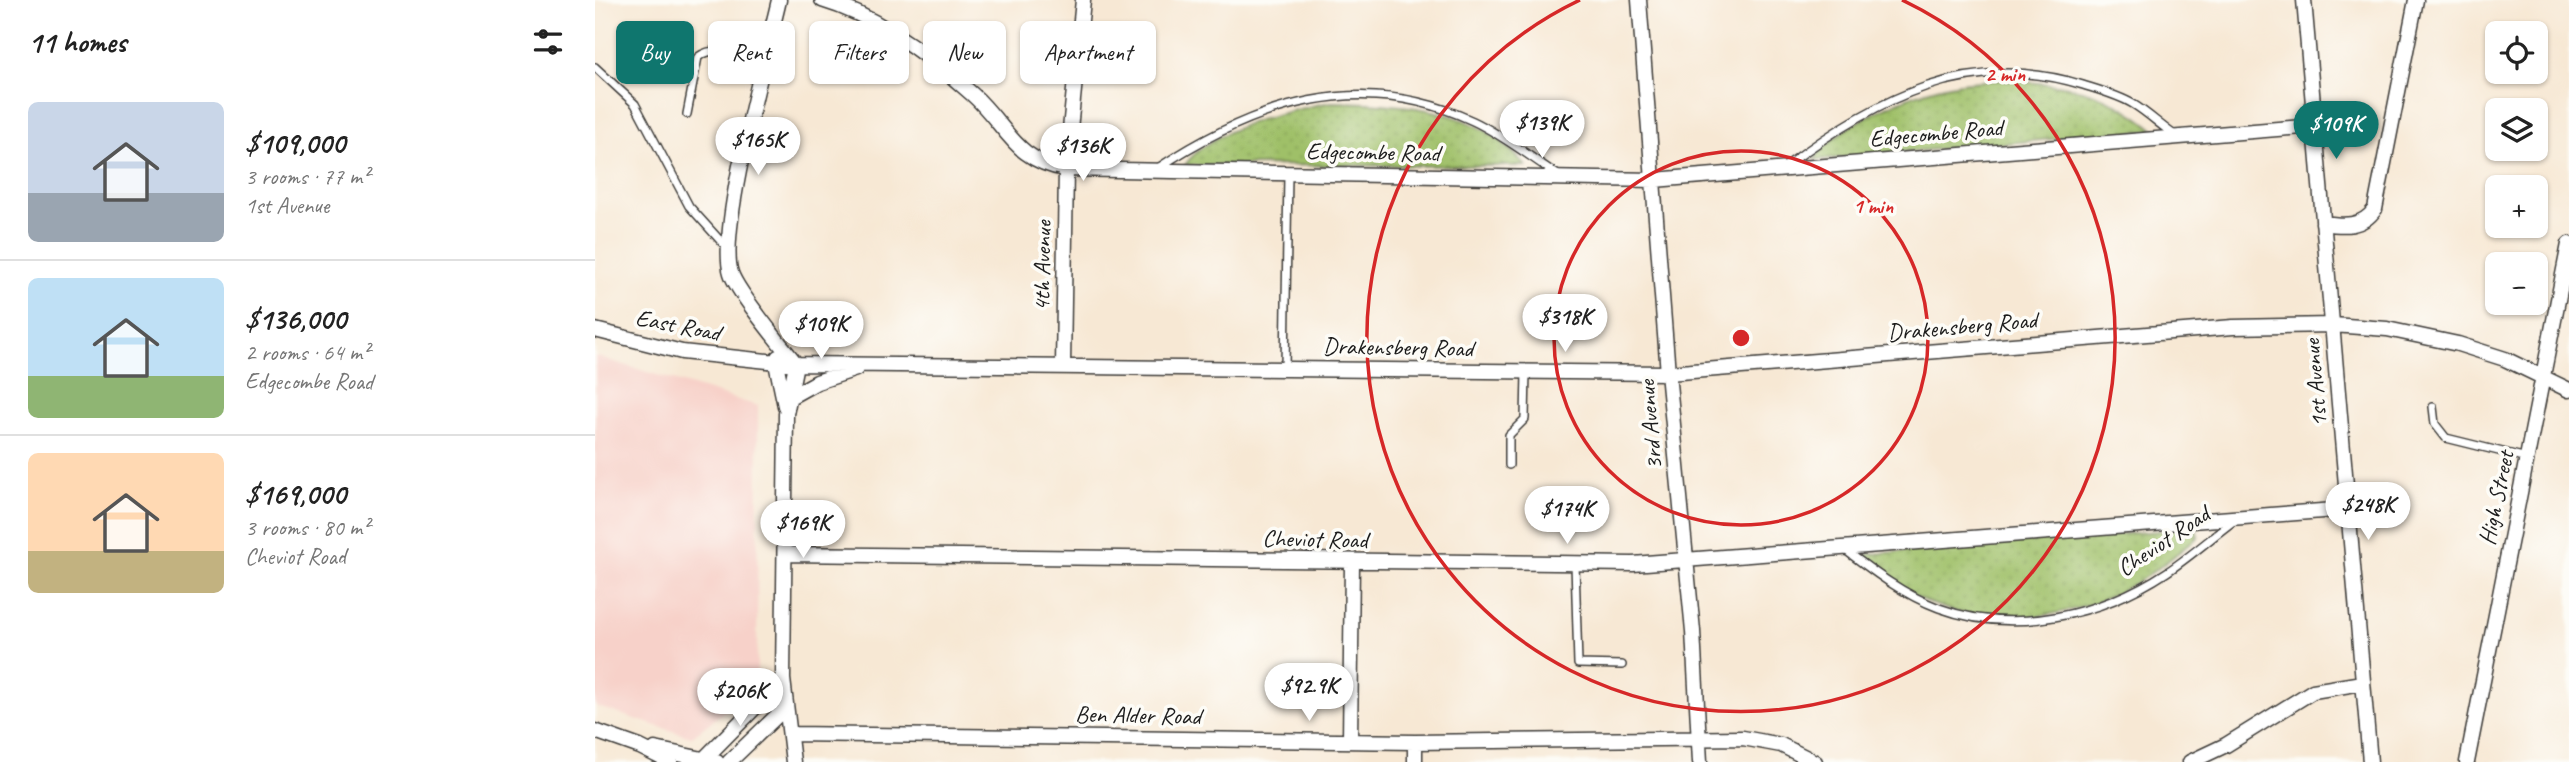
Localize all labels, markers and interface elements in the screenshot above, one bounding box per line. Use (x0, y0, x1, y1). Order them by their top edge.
chip: Buy (616, 21, 694, 84)
chip: Rent (708, 21, 795, 84)
chip: Filters (809, 21, 909, 84)
chip: New (923, 21, 1006, 84)
chip: Apartment (1020, 21, 1156, 84)
map controls (2485, 21, 2548, 315)
button: locate (2485, 21, 2548, 84)
text: 11 homes (28, 23, 126, 61)
icon: filters (529, 23, 567, 61)
text: 2 min (1985, 61, 2025, 87)
button: layers (2485, 98, 2548, 161)
pin: $139K (1493, 100, 1591, 160)
pin: $109K (2287, 102, 2385, 161)
text: $139K (1516, 108, 1568, 137)
text: $109K (2310, 109, 2362, 138)
street label: Edgecombe Road (1868, 112, 2007, 154)
pin: $165K (709, 118, 807, 177)
text: $109,000 (245, 124, 345, 162)
pin: $136K (1034, 124, 1132, 183)
text: $165K (731, 125, 785, 154)
icon: home (84, 130, 168, 214)
text: $136K (1056, 131, 1110, 160)
street label: Edgecombe Road (1306, 136, 1444, 168)
text: 3 rooms · 77 m² (245, 162, 369, 191)
button: + (2485, 175, 2548, 238)
text: 1st Avenue (245, 191, 329, 220)
text: 1 min (1853, 193, 1893, 219)
street label: 4th Avenue (1026, 218, 1058, 312)
button: − (2485, 252, 2548, 315)
pin: $318K (1516, 294, 1614, 354)
text: $136,000 (245, 300, 346, 338)
street label: East Road (633, 302, 726, 349)
pin: $109K (772, 302, 870, 361)
text: $318K (1538, 302, 1592, 331)
street label: Drakensberg Road (1886, 304, 2042, 347)
icon: home (84, 306, 168, 390)
text: $109K (795, 309, 847, 338)
centre of rings (1729, 326, 1753, 350)
street label: Drakensberg Road (1323, 331, 1477, 363)
street label: 1st Avenue (2296, 336, 2334, 428)
text: 2 rooms · 64 m² (245, 338, 369, 367)
text: Edgecombe Road (245, 367, 373, 396)
street label: 3rd Avenue (1631, 377, 1669, 471)
street label: High Street (2471, 446, 2521, 548)
text: $169,000 (245, 475, 346, 513)
icon: home (84, 481, 168, 565)
pin: $248K (2319, 482, 2417, 542)
pin: $174K (1518, 486, 1616, 546)
text: $248K (2341, 490, 2395, 519)
text: $174K (1541, 494, 1594, 523)
street label: Cheviot Road (2111, 497, 2218, 583)
pin: $169K (754, 500, 852, 560)
text: $169K (776, 508, 830, 537)
text: 3 rooms · 80 m² (245, 513, 369, 542)
street label: Cheviot Road (1262, 523, 1371, 555)
text: Cheviot Road (245, 542, 346, 571)
pin: $92.9K (1252, 664, 1366, 723)
pin: $206K (691, 668, 789, 728)
text: $92.9K (1280, 671, 1338, 700)
text: $206K (713, 676, 767, 705)
street label: Ben Alder Road (1075, 699, 1205, 731)

